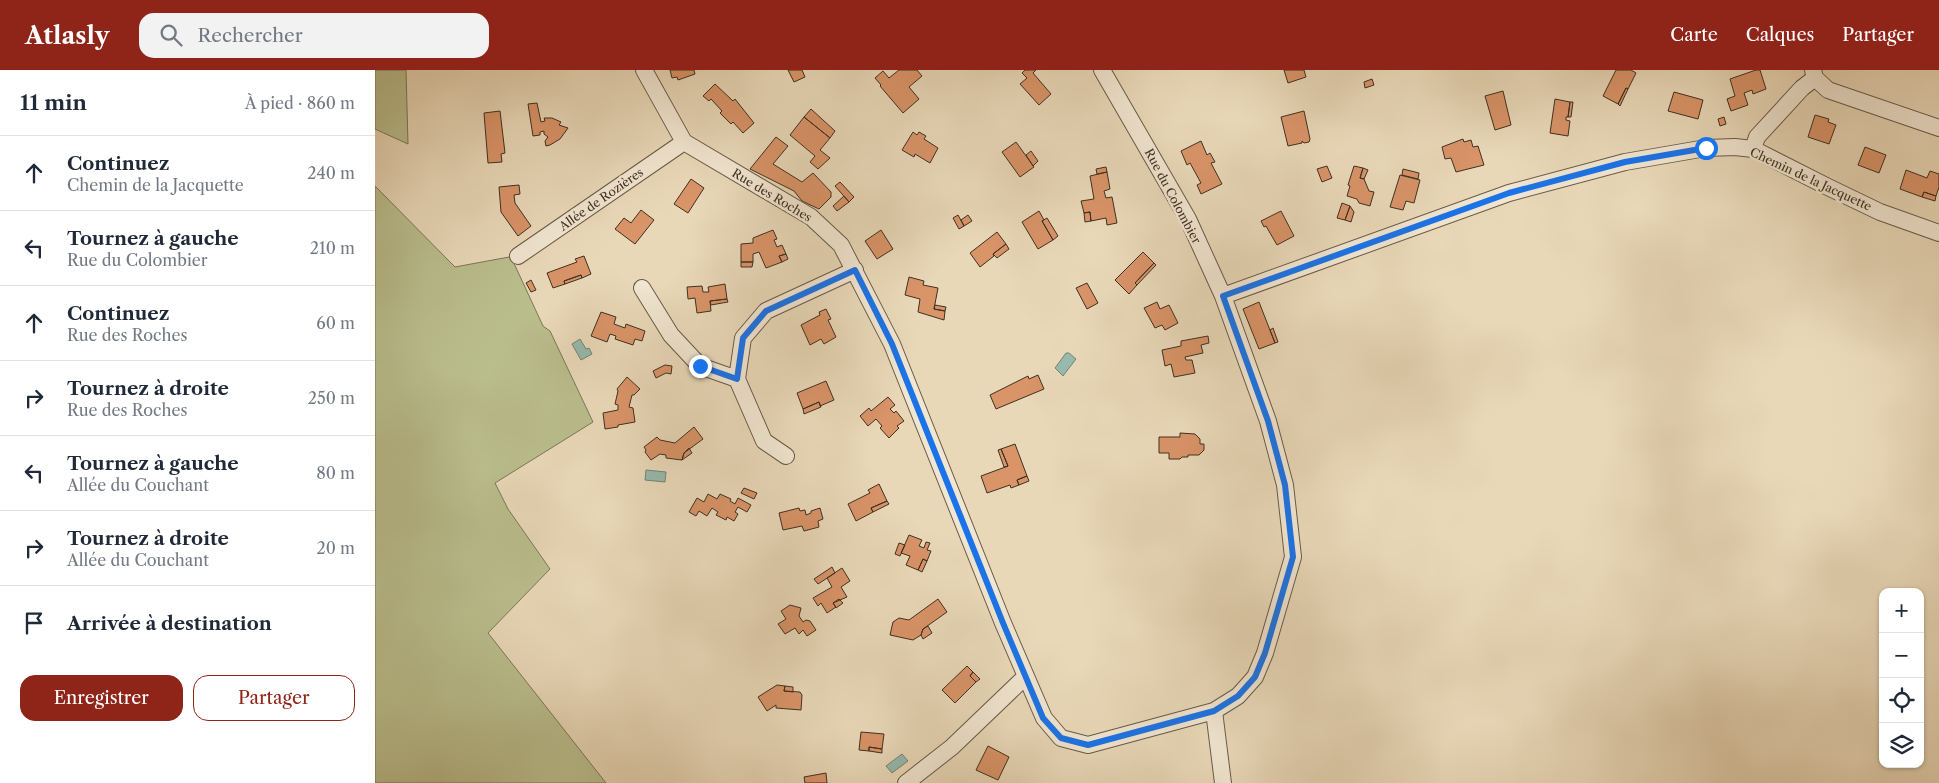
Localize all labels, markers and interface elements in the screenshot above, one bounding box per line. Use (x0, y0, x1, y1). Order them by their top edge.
search box (139, 13, 489, 58)
text: Atlasly (25, 21, 109, 50)
icon: search (157, 21, 185, 49)
text: Rechercher (197, 24, 303, 47)
text: Carte (1670, 24, 1718, 46)
text: Calques (1746, 24, 1814, 46)
text: Partager (1842, 24, 1914, 46)
text: 11 min (20, 90, 87, 115)
text: À pied · 860 m (245, 93, 355, 113)
route start (1695, 137, 1718, 160)
street label: Chemin de la Jacquette (1748, 144, 1874, 214)
street label: Rue du Colombier (1142, 146, 1204, 246)
text: Continuez (67, 152, 169, 175)
icon: ahead (20, 159, 48, 187)
text: 240 m (307, 163, 355, 183)
street label: Allée de Rozières (555, 164, 646, 234)
street label: Rue des Roches (729, 165, 815, 225)
text: Chemin de la Jacquette (67, 175, 244, 195)
text: Tournez à gauche (67, 227, 239, 250)
icon: left (20, 234, 48, 262)
text: 210 m (310, 238, 355, 258)
text: Rue du Colombier (67, 250, 207, 270)
text: Continuez (67, 302, 169, 325)
icon: ahead (20, 309, 48, 337)
text: 60 m (316, 313, 355, 333)
text: Rue des Roches (67, 325, 187, 345)
route end (689, 355, 712, 378)
text: Tournez à droite (67, 377, 229, 400)
icon: right (20, 384, 48, 412)
text: 250 m (308, 388, 355, 408)
text: Rue des Roches (67, 400, 187, 420)
text: Tournez à gauche (67, 452, 239, 475)
icon: left (20, 459, 48, 487)
text: 80 m (316, 463, 355, 483)
text: Allée du Couchant (67, 475, 209, 495)
text: Tournez à droite (67, 527, 229, 550)
icon: right (20, 534, 48, 562)
text: 20 m (316, 538, 355, 558)
text: Allée du Couchant (67, 550, 209, 570)
map controls (1879, 588, 1924, 768)
button: + (1879, 588, 1924, 633)
icon: arrive (20, 609, 48, 637)
text: Arrivée à destination (67, 612, 272, 635)
button: − (1879, 633, 1924, 678)
button: Enregistrer (20, 675, 183, 721)
button: Partager (193, 675, 355, 721)
button: locate (1879, 678, 1924, 723)
button: layers (1879, 723, 1924, 768)

